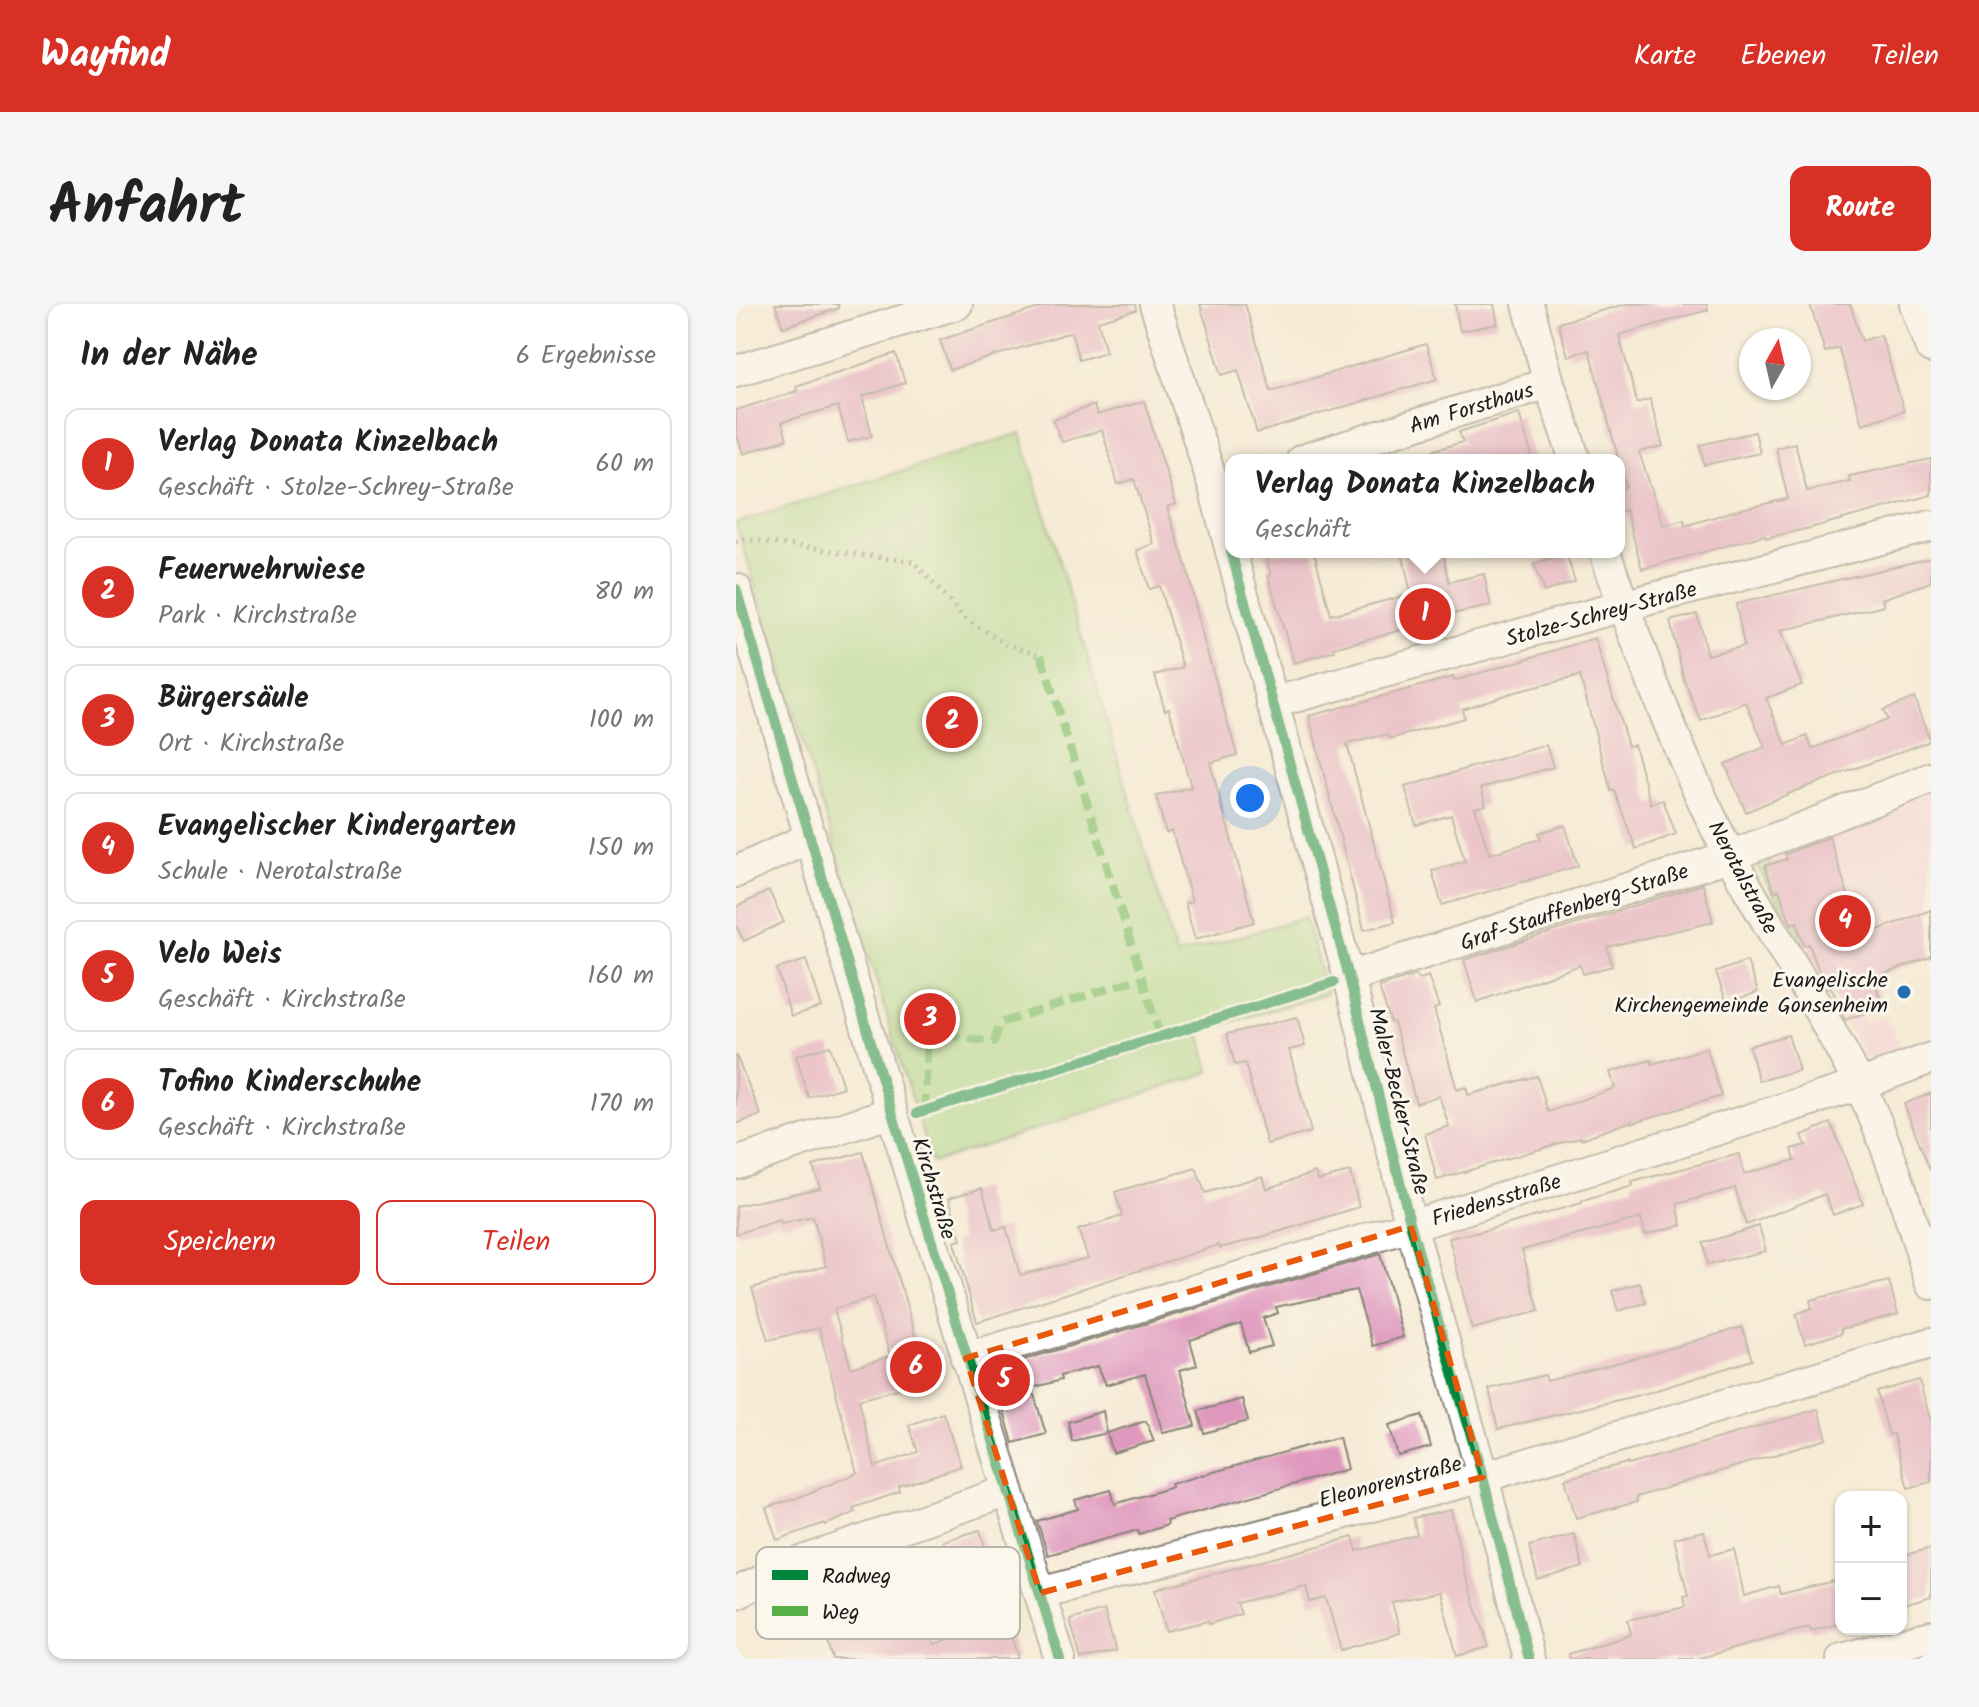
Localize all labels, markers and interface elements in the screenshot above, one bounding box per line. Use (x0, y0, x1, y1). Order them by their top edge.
text: Wayfind (40, 26, 170, 86)
text: Karte (1634, 34, 1696, 79)
text: Ebenen (1740, 34, 1826, 79)
text: Teilen (1870, 34, 1939, 79)
text: Anfahrt (48, 163, 244, 253)
button: Route (1790, 166, 1931, 251)
north arrow (1739, 328, 1811, 400)
text: In der Nähe (80, 329, 258, 383)
text: 6 Ergebnisse (516, 335, 656, 377)
street label: Am Forsthaus (1405, 374, 1539, 445)
text: Verlag Donata Kinzelbach (158, 419, 498, 467)
text: 1 (104, 443, 112, 485)
text: 60 m (595, 443, 654, 485)
popup (1225, 454, 1625, 558)
text: Verlag Donata Kinzelbach (1255, 461, 1595, 509)
text: Geschäft · Stolze-Schrey-Straße (158, 467, 514, 509)
text: Geschäft (1255, 509, 1351, 551)
text: Feuerwehrwiese (158, 547, 365, 595)
text: 2 (100, 571, 116, 613)
text: 80 m (594, 571, 654, 613)
street label: Stolze-Schrey-Straße (1502, 573, 1701, 658)
pin: 1 (1399, 584, 1451, 644)
text: Park · Kirchstraße (158, 595, 357, 637)
text: Bürgersäule (158, 675, 309, 723)
pin: 2 (926, 692, 978, 752)
text: 3 (101, 699, 115, 741)
text: 100 m (589, 699, 654, 741)
text: Ort · Kirchstraße (158, 723, 344, 765)
your location (1230, 778, 1270, 818)
text: Evangelischer Kindergarten (158, 803, 516, 851)
street label: Nerotalstraße (1697, 815, 1787, 941)
text: 4 (101, 827, 115, 869)
text: 150 m (588, 827, 654, 869)
text: Schule · Nerotalstraße (158, 851, 402, 893)
street label: Graf-Stauffenberg-Straße (1456, 855, 1694, 962)
pin: 4 (1819, 891, 1871, 951)
text: Velo Weis (158, 931, 282, 979)
text: 5 (101, 955, 115, 997)
text: 160 m (587, 955, 654, 997)
place label: Evangelische Kirchengemeinde Gonsenheim (1614, 964, 1888, 1024)
text: Geschäft · Kirchstraße (158, 979, 406, 1021)
marker: Evangelische Kirchengemeinde Gonsenheim (1895, 983, 1913, 1001)
pin: 3 (904, 989, 956, 1049)
street label: Maler-Becker-Straße (1357, 1004, 1438, 1199)
text: Tofino Kinderschuhe (158, 1059, 421, 1107)
text: 6 (101, 1083, 115, 1125)
text: 170 m (590, 1083, 654, 1125)
text: Geschäft · Kirchstraße (158, 1107, 406, 1149)
street label: Kirchstraße (900, 1133, 965, 1244)
street label: Friedensstraße (1427, 1165, 1566, 1238)
button: Speichern (80, 1200, 360, 1285)
button: Teilen (376, 1200, 656, 1285)
pin: 6 (890, 1337, 942, 1397)
pin: 5 (978, 1350, 1030, 1410)
street label: Eleonorenstraße (1315, 1447, 1466, 1519)
map controls (1835, 1491, 1907, 1635)
button: + (1835, 1491, 1907, 1563)
legend (756, 1547, 1020, 1639)
text: Radweg (822, 1560, 891, 1595)
button: − (1835, 1563, 1907, 1635)
text: Weg (822, 1596, 860, 1631)

